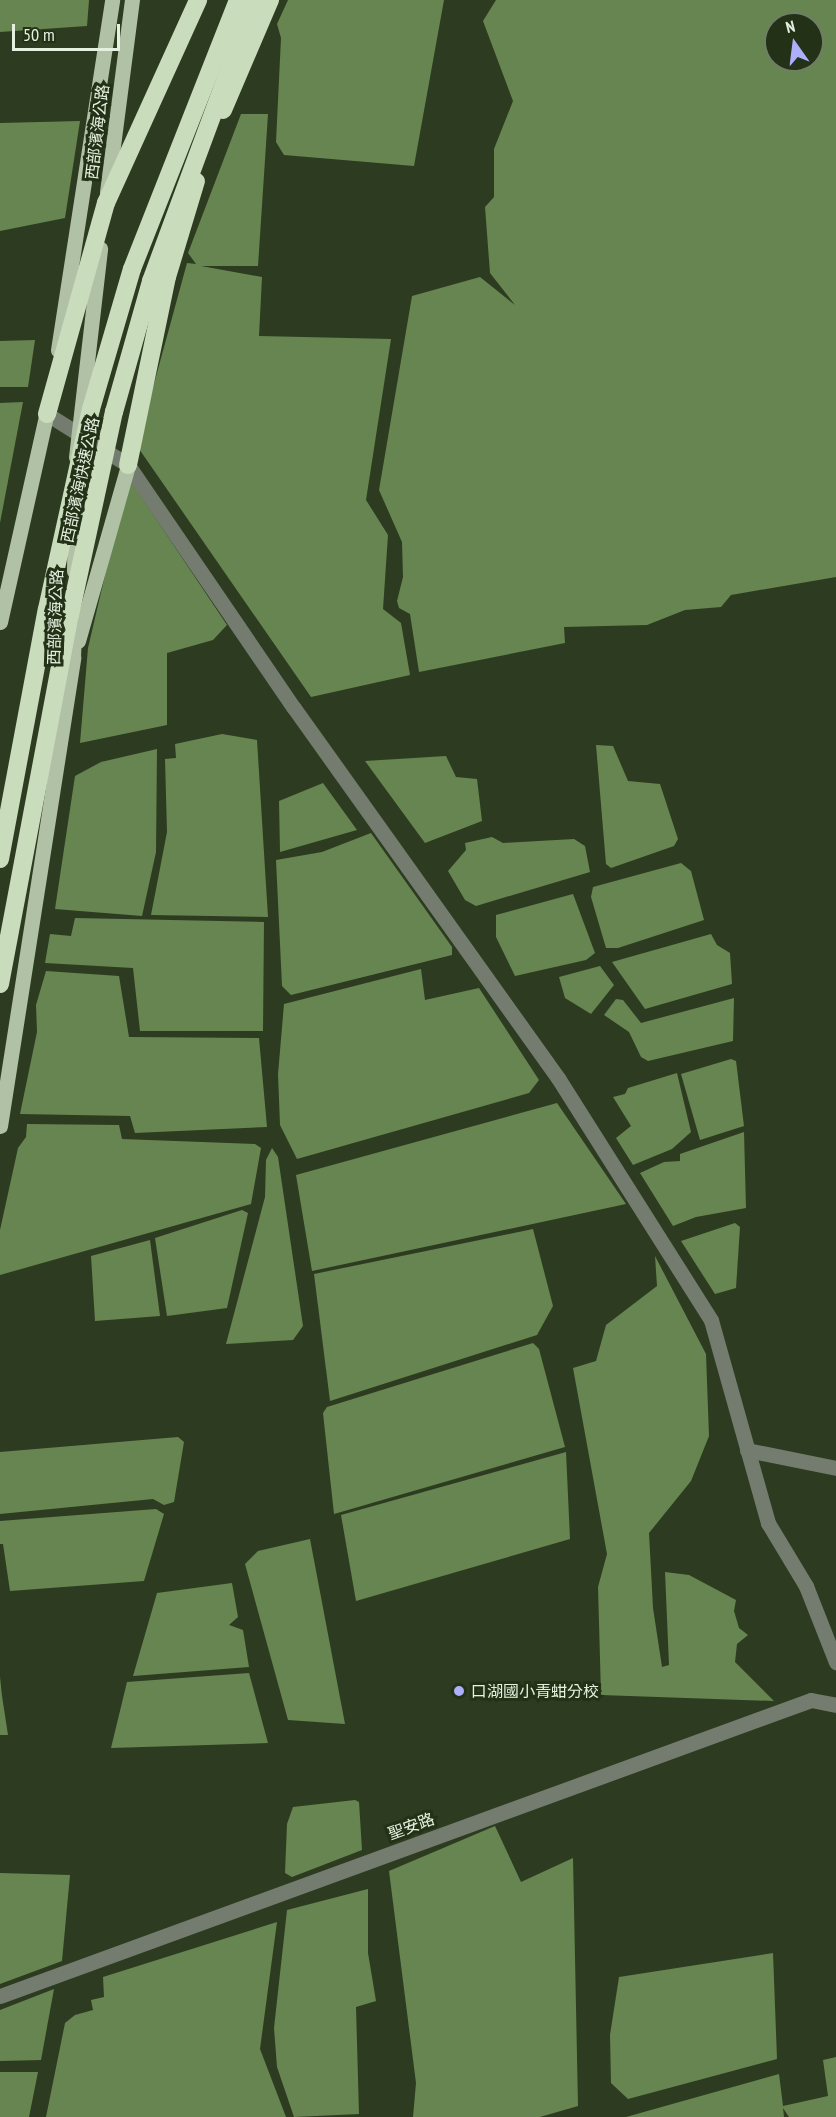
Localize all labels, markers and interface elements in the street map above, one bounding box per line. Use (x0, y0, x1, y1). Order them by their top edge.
scale bar (15, 12, 123, 50)
north arrow (764, 12, 824, 72)
text: N (784, 16, 797, 37)
text: 50 m (23, 23, 55, 46)
street label: 西部濱海公路 (82, 83, 112, 181)
street label: 西部濱海快速公路 (57, 415, 103, 545)
street label: 西部濱海公路 (44, 569, 66, 665)
place label: 口湖國小青蚶分校 (471, 1681, 599, 1701)
marker: 口湖國小青蚶分校 (452, 1684, 466, 1698)
street label: 聖安路 (385, 1809, 437, 1843)

